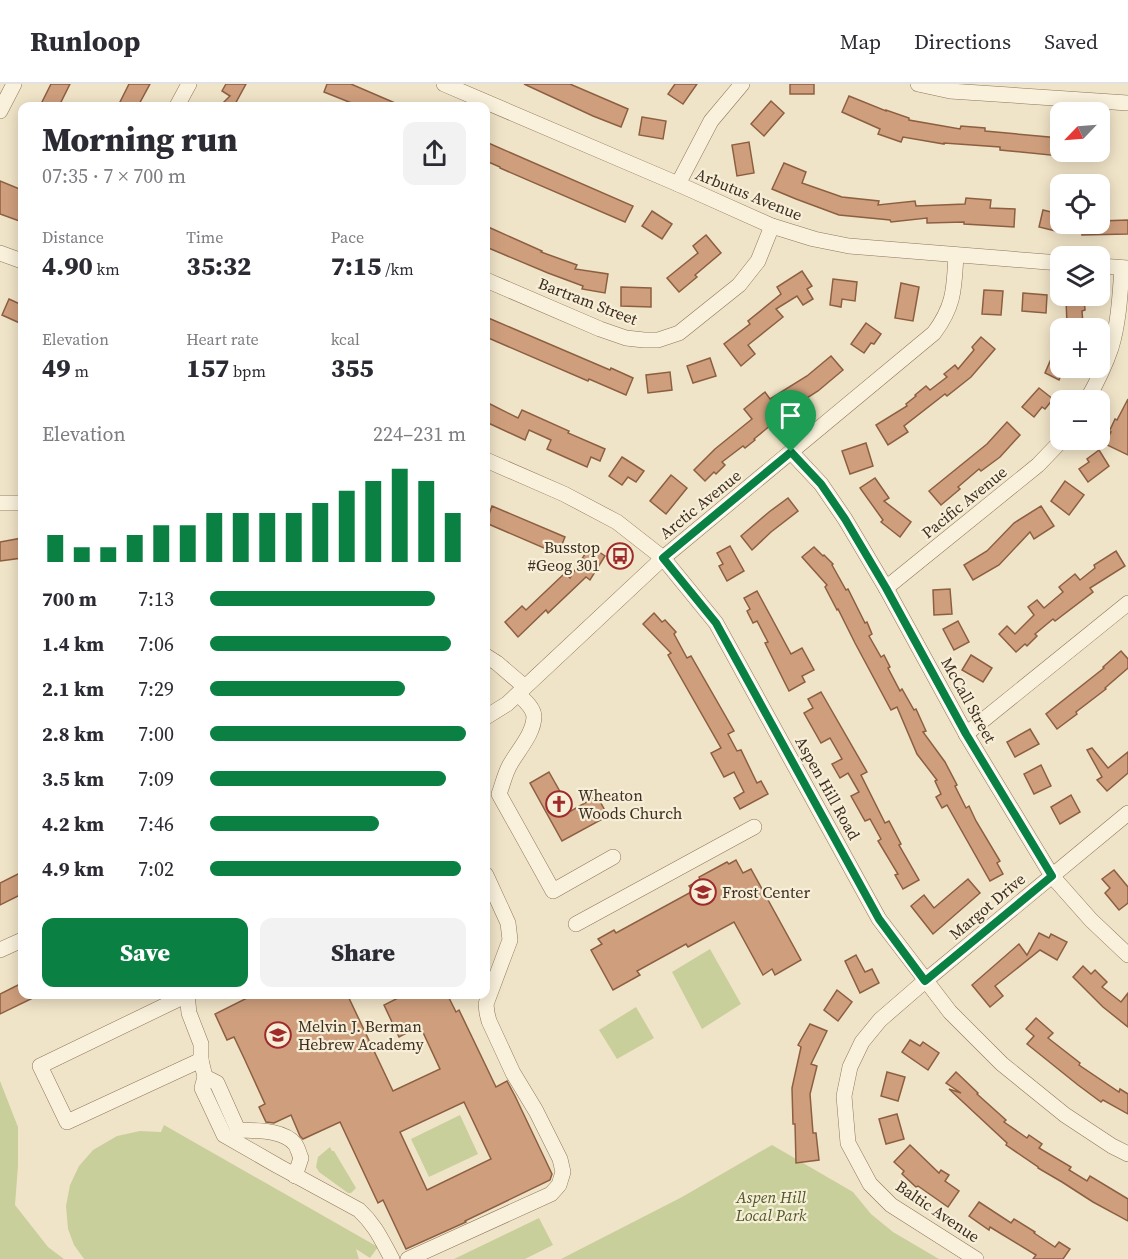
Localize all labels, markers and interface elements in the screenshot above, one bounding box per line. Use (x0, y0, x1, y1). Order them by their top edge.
text: Runloop (30, 22, 140, 60)
text: Map (840, 27, 881, 56)
text: Directions (914, 27, 1011, 56)
text: Saved (1044, 27, 1098, 56)
north arrow (1050, 102, 1110, 162)
map controls (1050, 102, 1110, 450)
text: Morning run (42, 117, 238, 162)
button: share (403, 122, 466, 185)
text: 07:35 · 7 × 700 m (42, 162, 186, 190)
street label: Arbutus Avenue (692, 163, 806, 225)
button: locate (1050, 174, 1110, 234)
text: Distance (42, 226, 104, 248)
text: Time (186, 226, 223, 248)
text: Pace (331, 226, 364, 248)
button: layers (1050, 246, 1110, 306)
text: 4.90 (42, 248, 93, 284)
text: 35:32 (186, 248, 251, 284)
text: 7:15 (331, 248, 381, 284)
text: km (93, 258, 120, 280)
text: /km (381, 258, 414, 280)
street label: Bartram Street (535, 272, 641, 330)
button: + (1050, 318, 1110, 378)
text: Elevation (42, 328, 109, 350)
text: Heart rate (186, 328, 259, 350)
text: kcal (331, 328, 360, 350)
text: 49 (42, 350, 71, 386)
text: 157 (186, 350, 229, 386)
text: 355 (331, 350, 374, 386)
text: m (71, 360, 89, 382)
text: bpm (229, 360, 266, 382)
pin (765, 390, 816, 452)
button: − (1050, 390, 1110, 450)
icon: arrive (774, 399, 807, 432)
text: Elevation (42, 420, 126, 448)
text: 224–231 m (373, 420, 466, 448)
street label: Pacific Avenue (917, 461, 1011, 543)
street label: Arctic Avenue (655, 464, 745, 544)
place label: Busstop #Geog 301 (528, 536, 600, 576)
bus stop icon: Busstop #Geog 301 (605, 541, 635, 571)
text: 700 m (42, 585, 97, 613)
text: 7:13 (138, 585, 174, 613)
text: 1.4 km (42, 630, 104, 658)
text: 7:06 (138, 630, 174, 658)
street label: McCall Street (936, 653, 1002, 747)
text: 2.1 km (42, 675, 104, 703)
text: 7:29 (138, 675, 174, 703)
text: 2.8 km (42, 720, 104, 748)
text: 7:00 (138, 720, 174, 748)
street label: Aspen Hill Road (790, 732, 866, 844)
text: 3.5 km (42, 765, 104, 793)
text: 7:09 (138, 765, 174, 793)
place label: Wheaton Woods Church (578, 784, 683, 824)
church icon: Wheaton Woods Church (544, 789, 574, 819)
text: 4.2 km (42, 810, 104, 838)
text: 7:46 (138, 810, 174, 838)
text: 4.9 km (42, 855, 104, 883)
text: 7:02 (138, 855, 174, 883)
street label: Margot Drive (944, 868, 1030, 944)
school or university icon: Frost Center (688, 877, 718, 907)
place label: Frost Center (722, 881, 810, 903)
button: Save (42, 918, 248, 987)
button: Share (260, 918, 466, 987)
place label: Melvin J. Berman Hebrew Academy (298, 1015, 425, 1055)
school or university icon: Melvin J. Berman Hebrew Academy (263, 1020, 293, 1050)
street label: Baltic Avenue (892, 1175, 984, 1247)
park label: Aspen Hill Local Park (735, 1186, 807, 1226)

